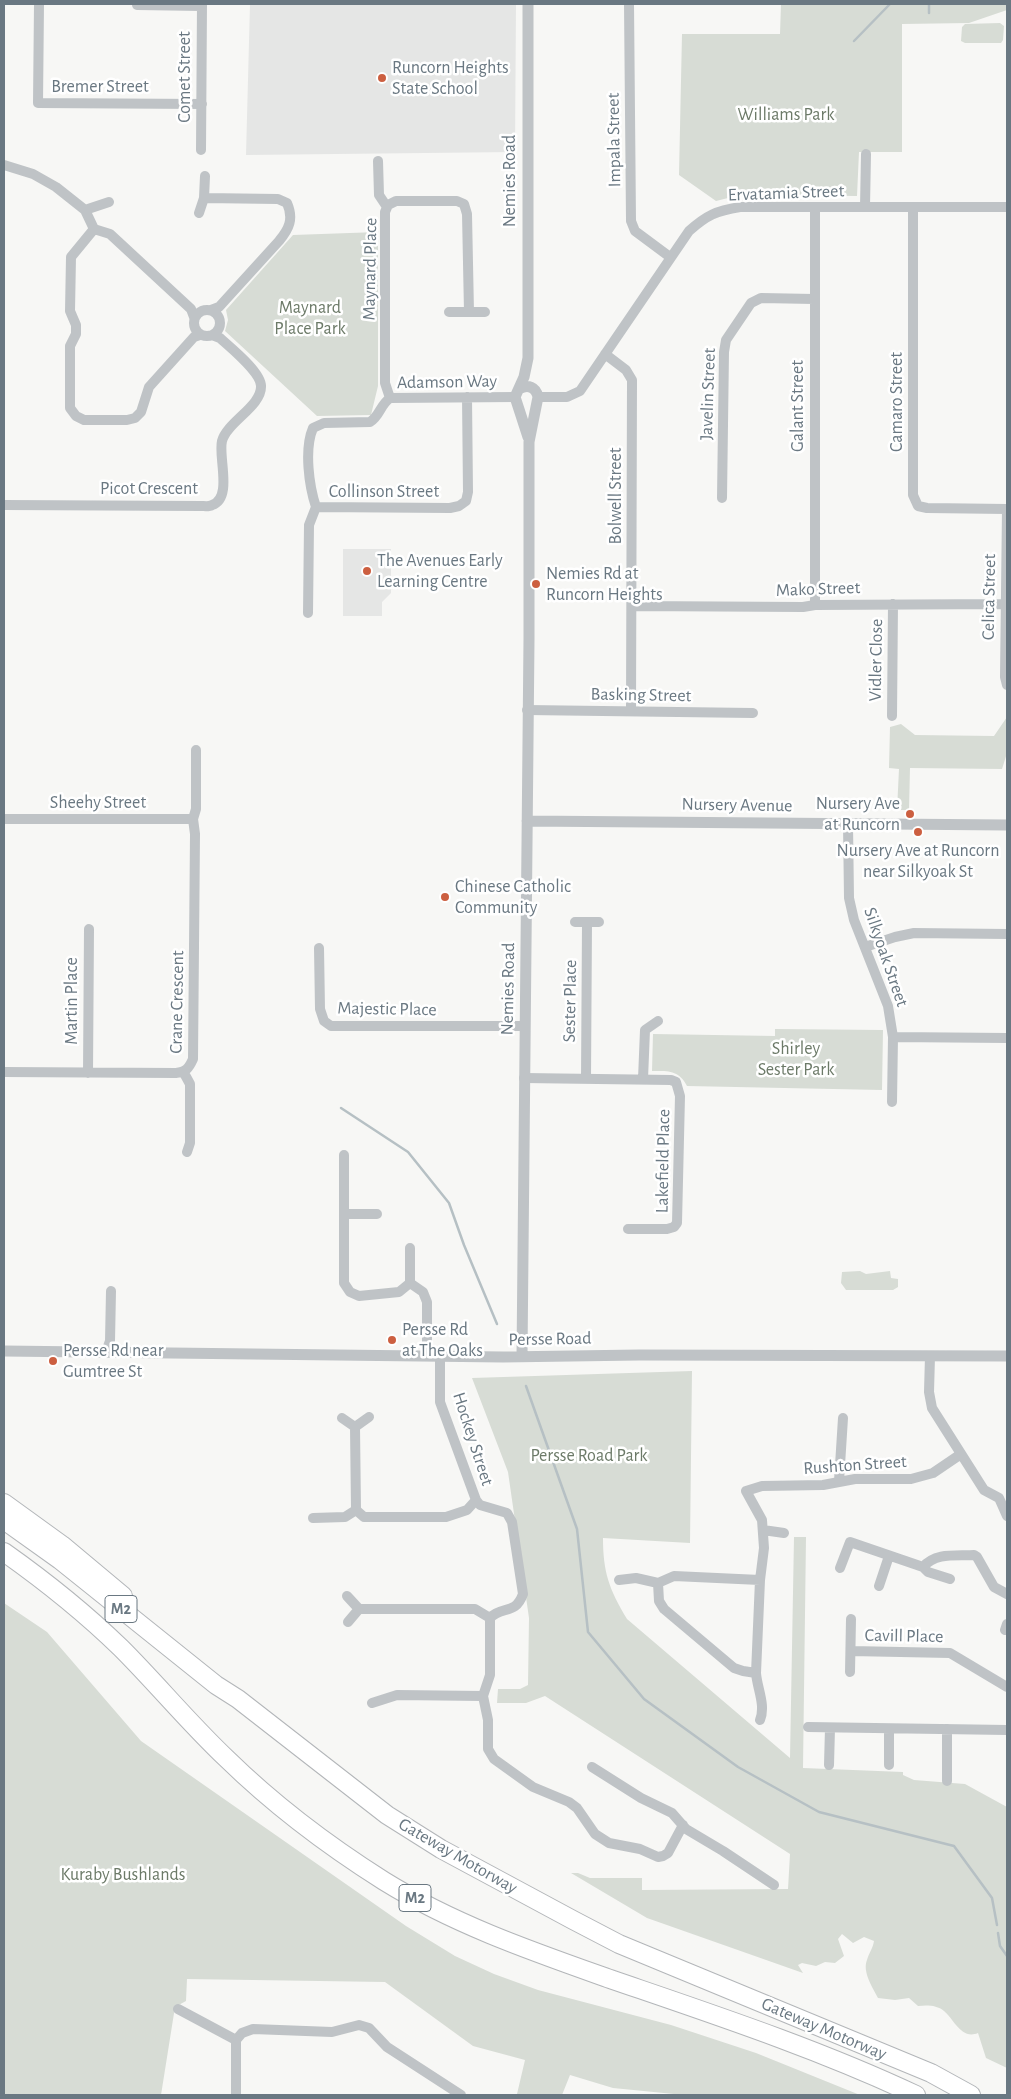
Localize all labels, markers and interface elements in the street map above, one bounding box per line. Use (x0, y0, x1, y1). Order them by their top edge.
street label: Comet Street (174, 31, 196, 123)
place label: Runcorn Heights State School (392, 57, 509, 100)
marker: Runcorn Heights State School (376, 72, 388, 84)
street label: Bremer Street (51, 76, 149, 98)
street label: Impala Street (602, 93, 626, 187)
park label: Williams Park (738, 104, 834, 126)
street label: Nemies Road (499, 135, 521, 227)
street label: Ervatamia Street (727, 180, 845, 206)
street label: Maynard Place (358, 218, 382, 320)
park label: Maynard Place Park (274, 297, 346, 340)
street label: Javelin Street (696, 347, 720, 441)
street label: Camaro Street (886, 352, 908, 452)
street label: Galant Street (787, 360, 809, 452)
street label: Adamson Way (397, 370, 497, 394)
street label: Bolwell Street (605, 447, 627, 545)
street label: Picot Crescent (100, 478, 198, 500)
street label: Collinson Street (329, 481, 439, 503)
place label: The Avenues Early Learning Centre (377, 550, 503, 592)
street label: Celica Street (977, 554, 1001, 640)
place label: Nemies Rd at Runcorn Heights (546, 563, 663, 606)
marker: The Avenues Early Learning Centre (361, 565, 373, 577)
street label: Mako Street (775, 577, 861, 601)
marker: Nemies Rd at Runcorn Heights (530, 578, 542, 590)
street label: Vidler Close (864, 618, 888, 702)
street label: Basking Street (591, 683, 691, 707)
street label: Sheehy Street (50, 792, 146, 814)
street label: Nursery Avenue (681, 793, 793, 817)
place label: Nursery Ave at Runcorn (816, 793, 900, 836)
marker: Nursery Ave at Runcorn (904, 808, 916, 820)
marker: Nursery Ave at Runcorn near Silkyoak St (912, 826, 924, 838)
place label: Nursery Ave at Runcorn near Silkyoak St (837, 840, 999, 882)
place label: Chinese Catholic Community (455, 876, 571, 919)
marker: Chinese Catholic Community (439, 891, 451, 903)
street label: Silkyoak Street (859, 904, 913, 1010)
street label: Nemies Road (496, 942, 520, 1036)
street label: Crane Crescent (165, 950, 189, 1054)
street label: Martin Place (61, 957, 83, 1045)
street label: Sester Place (558, 959, 582, 1043)
street label: Majestic Place (337, 997, 437, 1021)
park label: Shirley Sester Park (758, 1038, 834, 1080)
street label: Lakefield Place (651, 1109, 675, 1213)
place label: Persse Rd at The Oaks (402, 1319, 483, 1362)
street label: Persse Road (508, 1327, 592, 1351)
marker: Persse Rd at The Oaks (386, 1334, 398, 1346)
place label: Persse Rd near Gumtree St (63, 1340, 163, 1382)
marker: Persse Rd near Gumtree St (47, 1355, 59, 1367)
street label: Hockey Street (448, 1390, 498, 1488)
park label: Persse Road Park (530, 1445, 648, 1467)
street label: Rushton Street (803, 1451, 907, 1479)
road number: M2 (105, 1596, 137, 1622)
street label: Cavill Place (865, 1625, 943, 1647)
street label: Gateway Motorway (395, 1813, 521, 1899)
park label: Kuraby Bushlands (61, 1864, 185, 1886)
road number: M2 (399, 1885, 431, 1912)
street label: Gateway Motorway (758, 1993, 890, 2065)

